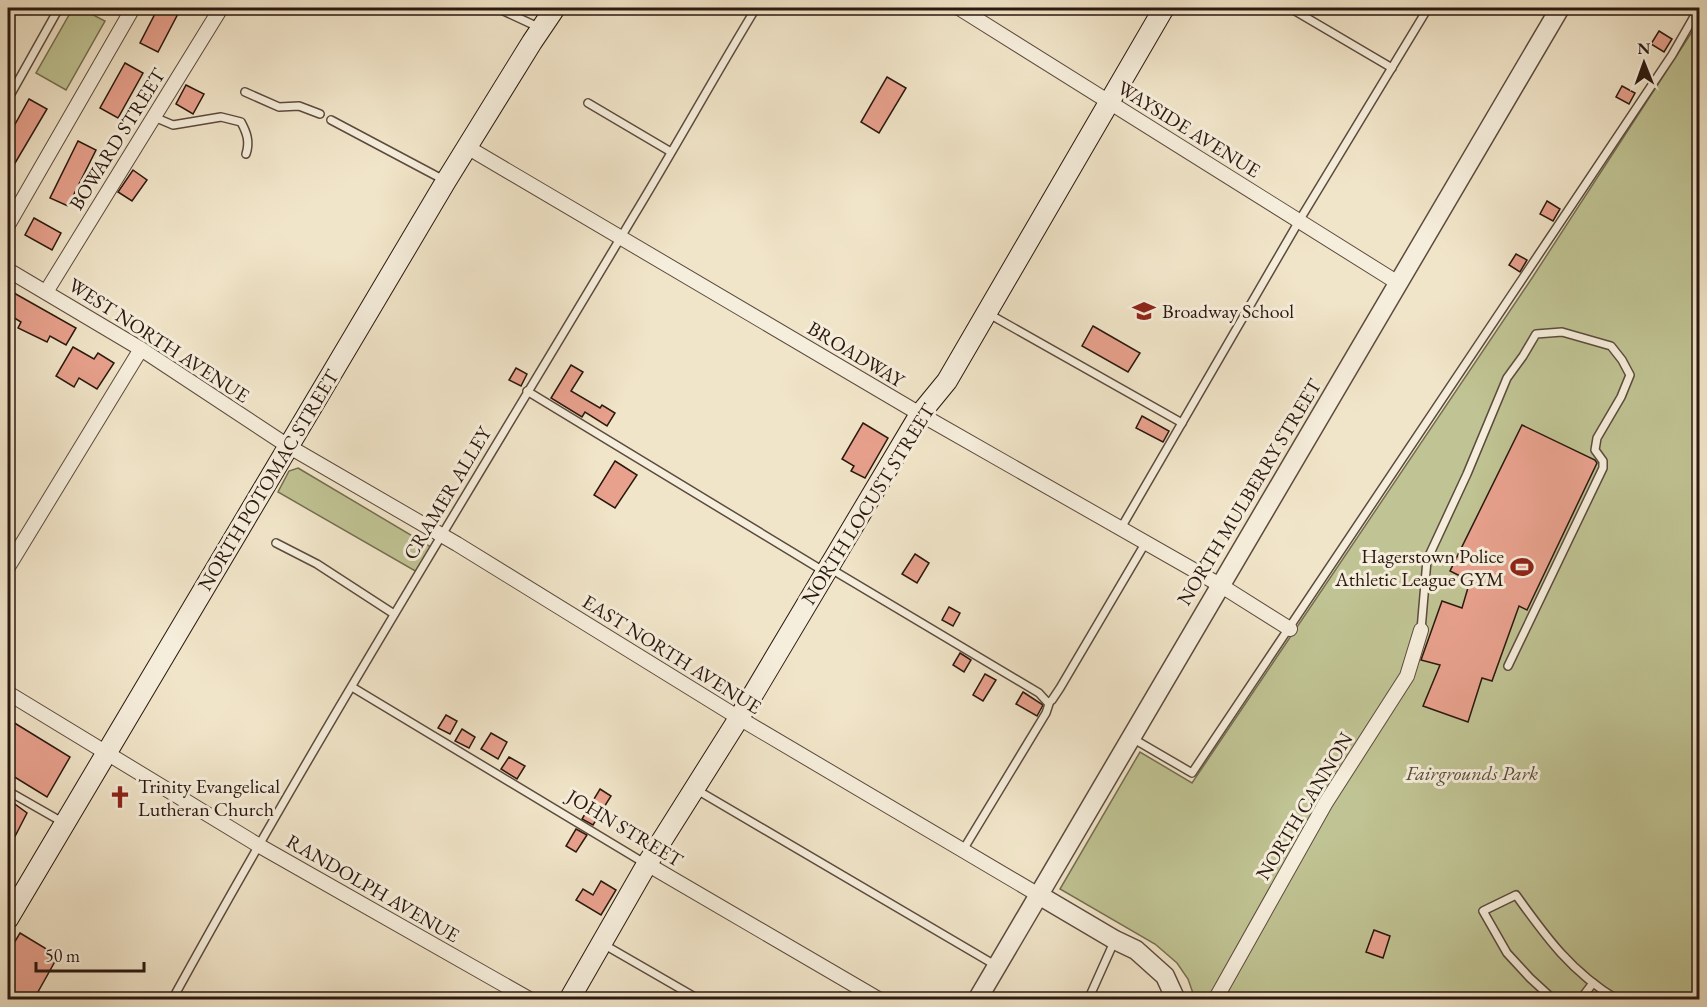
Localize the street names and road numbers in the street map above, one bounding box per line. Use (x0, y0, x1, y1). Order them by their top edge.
street label: BOWARD STREET (63, 63, 171, 215)
street label: WAYSIDE AVENUE (1113, 75, 1265, 183)
street label: WEST NORTH AVENUE (63, 272, 255, 408)
street label: BROADWAY (803, 315, 910, 394)
street label: NORTH POTOMAC STREET (192, 364, 345, 595)
street label: NORTH MULBERRY STREET (1171, 373, 1327, 610)
street label: NORTH LOCUST STREET (795, 398, 941, 609)
street label: CRAMER ALLEY (397, 420, 498, 564)
street label: EAST NORTH AVENUE (578, 588, 766, 720)
street label: NORTH CANNON (1250, 727, 1358, 885)
street label: JOHN STREET (560, 782, 688, 873)
street label: RANDOLPH AVENUE (282, 828, 464, 948)

